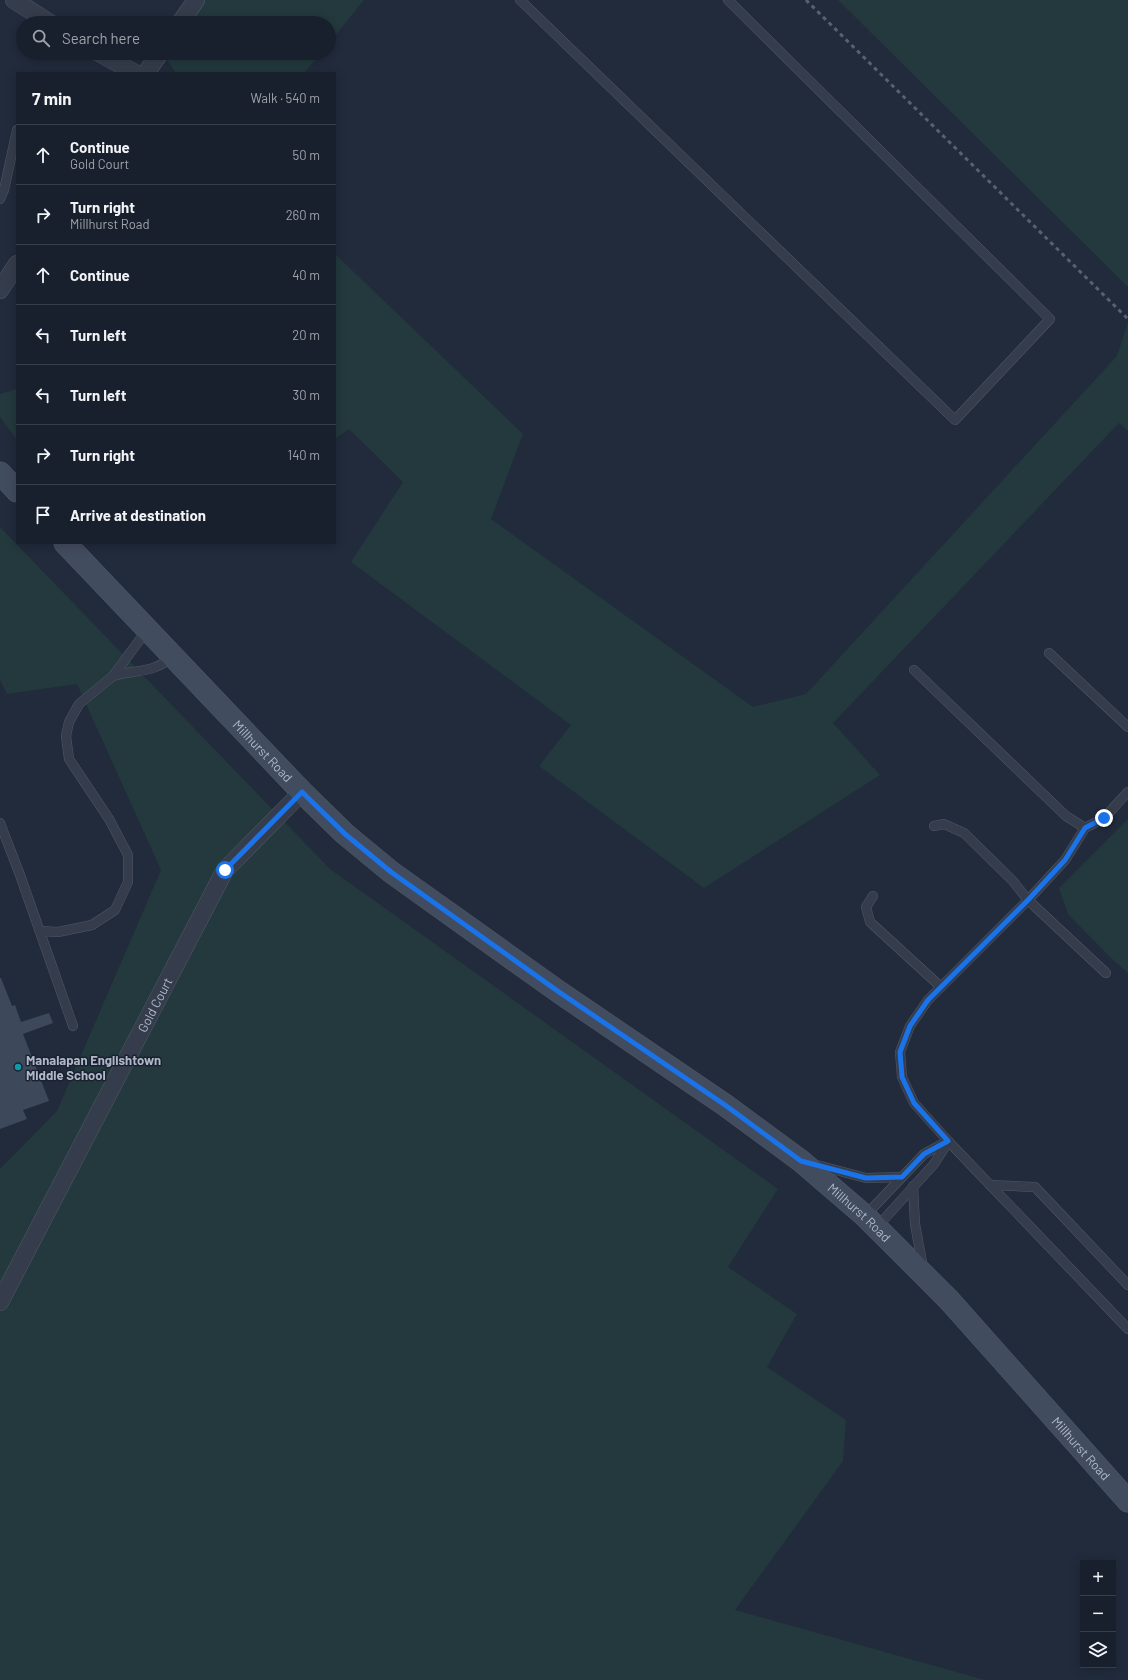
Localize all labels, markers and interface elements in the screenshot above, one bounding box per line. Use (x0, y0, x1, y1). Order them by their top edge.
search box (16, 16, 336, 60)
icon: search (30, 27, 52, 49)
text: Search here (62, 29, 140, 47)
text: 7 min (32, 88, 72, 108)
text: Walk · 540 m (251, 90, 320, 106)
text: Continue (70, 138, 130, 156)
icon: ahead (32, 144, 54, 166)
text: 50 m (293, 147, 320, 163)
text: Gold Court (70, 156, 129, 172)
text: Turn right (70, 198, 135, 216)
icon: right (32, 204, 54, 226)
text: 260 m (286, 207, 320, 223)
text: Millhurst Road (70, 216, 150, 232)
icon: ahead (32, 264, 54, 286)
text: Continue (70, 266, 130, 284)
text: 40 m (292, 267, 320, 283)
icon: left (32, 324, 54, 346)
text: Turn left (70, 326, 126, 344)
text: 20 m (292, 327, 320, 343)
icon: left (32, 384, 54, 406)
text: Turn left (70, 386, 126, 404)
text: 30 m (293, 387, 320, 403)
icon: right (32, 444, 54, 466)
text: Turn right (70, 446, 135, 464)
text: 140 m (288, 447, 320, 463)
icon: arrive (32, 504, 54, 526)
text: Arrive at destination (70, 506, 206, 524)
street label: Millhurst Road (230, 717, 296, 785)
route end (1095, 809, 1113, 827)
route start (216, 861, 234, 879)
street label: Gold Court (134, 975, 176, 1035)
place label: Manalapan Englishtown Middle School (26, 1052, 161, 1083)
marker: Manalapan Englishtown Middle School (13, 1062, 23, 1072)
street label: Millhurst Road (825, 1180, 894, 1245)
street label: Millhurst Road (1049, 1413, 1114, 1483)
map controls (1080, 1560, 1116, 1668)
button: + (1080, 1560, 1116, 1596)
button: − (1080, 1596, 1116, 1632)
button: layers (1080, 1632, 1116, 1668)

